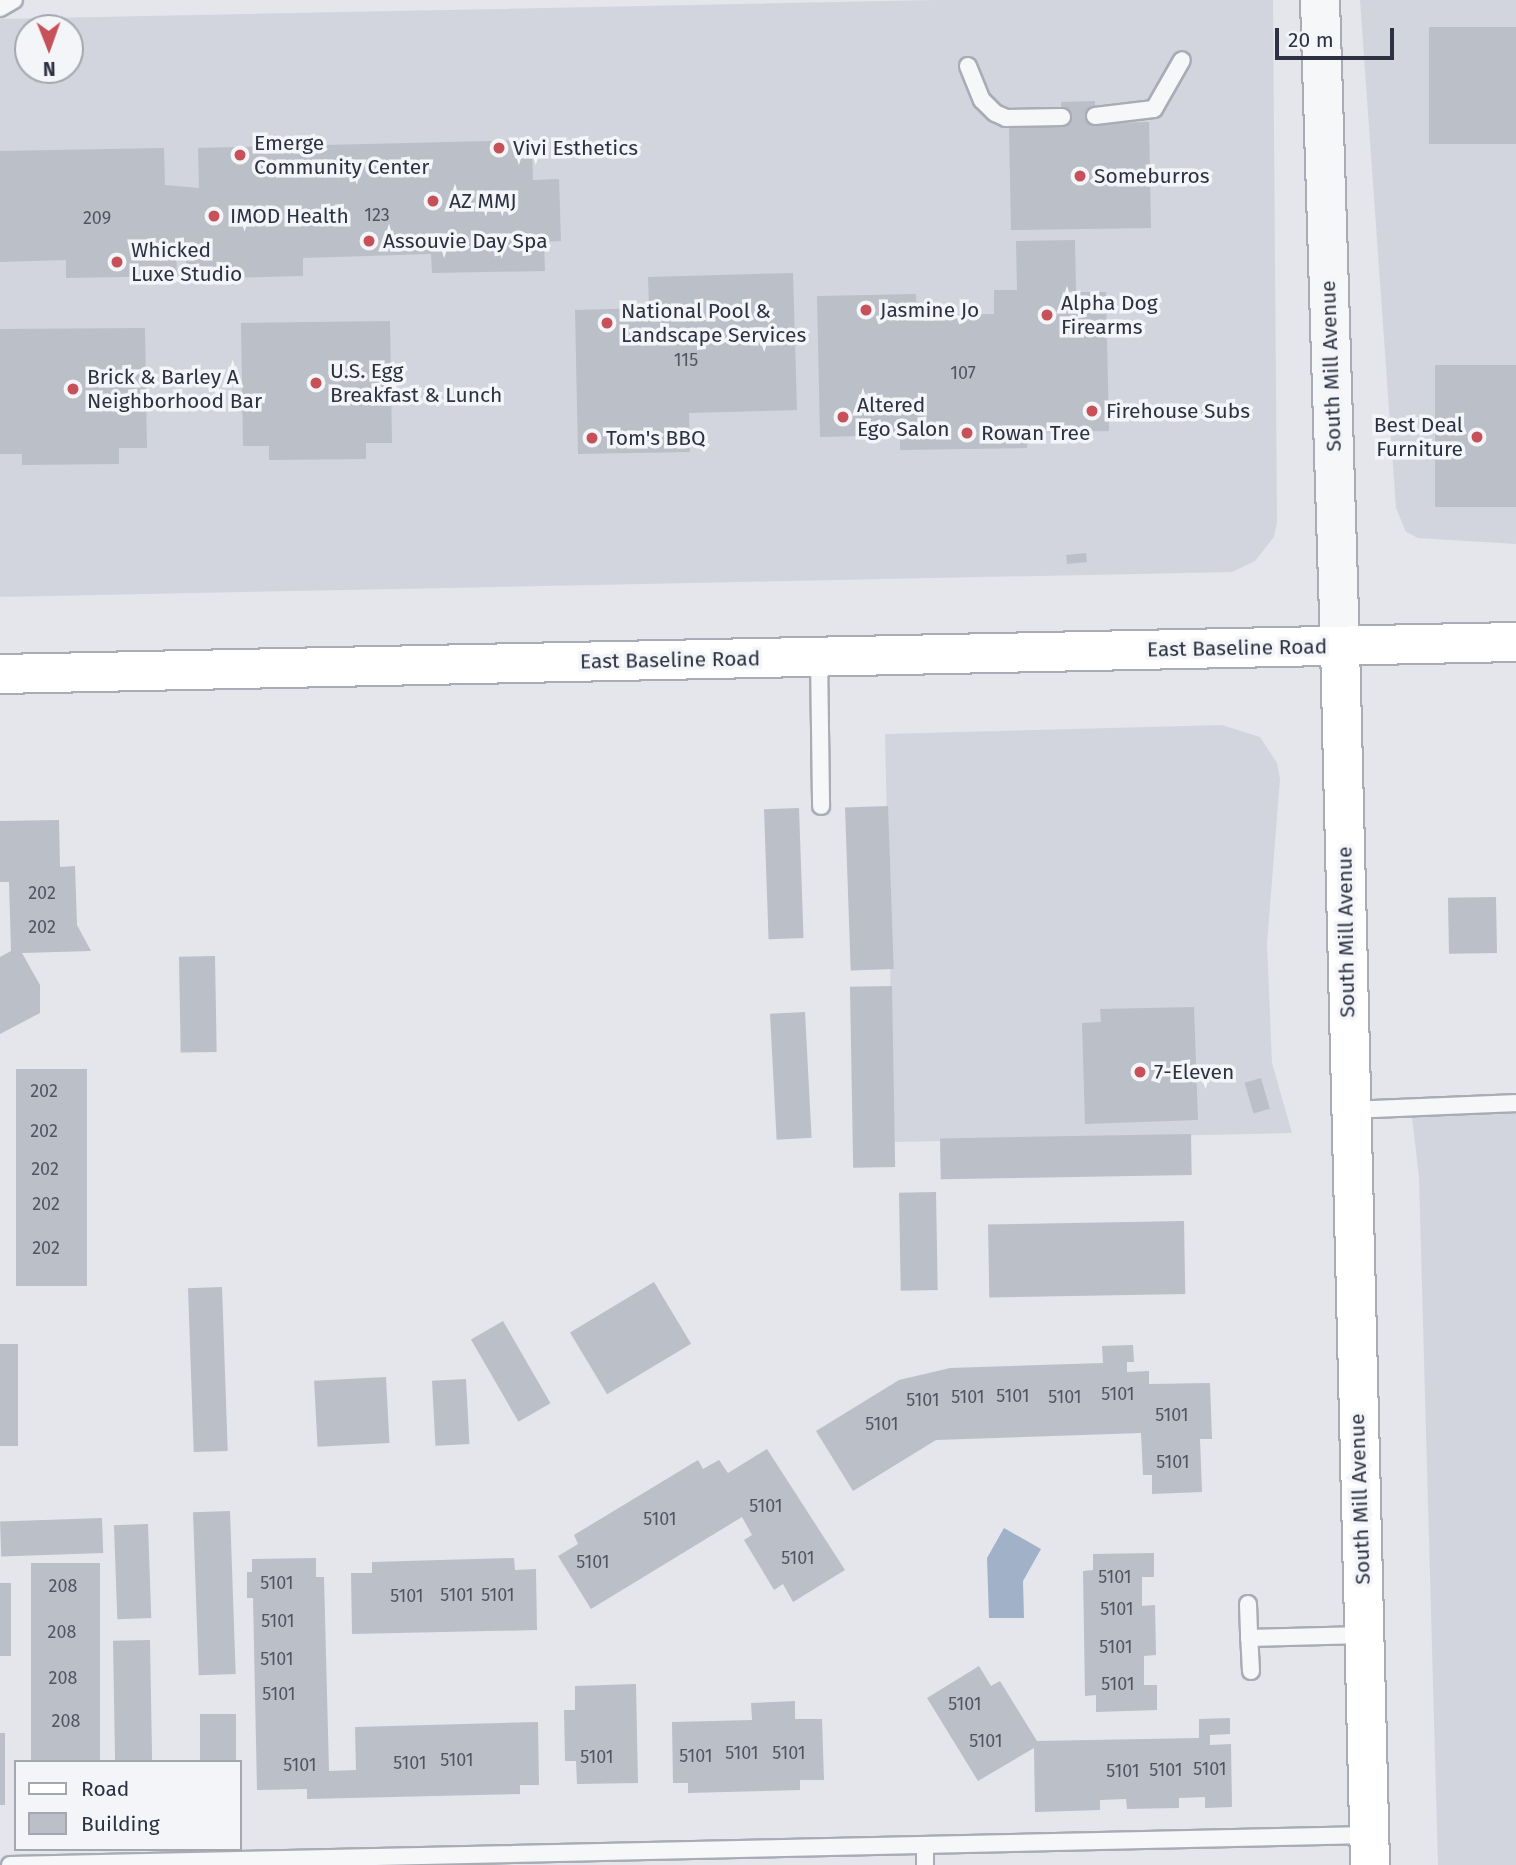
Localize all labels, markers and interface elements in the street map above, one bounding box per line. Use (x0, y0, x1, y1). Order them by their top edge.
north arrow (14, 14, 84, 84)
scale bar (1278, 14, 1397, 58)
text: 20 m (1288, 27, 1334, 53)
text: N (43, 57, 56, 80)
place label: Emerge Community Center (254, 130, 429, 180)
place label: Vivi Esthetics (513, 135, 638, 161)
marker: Vivi Esthetics (491, 140, 507, 156)
marker: Emerge Community Center (232, 147, 248, 163)
place label: Someburros (1094, 163, 1209, 189)
marker: Someburros (1072, 168, 1088, 184)
place label: AZ MMJ (449, 188, 517, 214)
marker: AZ MMJ (423, 191, 443, 211)
place label: IMOD Health (230, 203, 349, 229)
house number: 123 (364, 204, 390, 226)
marker: IMOD Health (204, 206, 224, 226)
house number: 209 (83, 207, 111, 229)
place label: Assouvie Day Spa (383, 228, 548, 254)
marker: Assouvie Day Spa (361, 233, 377, 249)
place label: Whicked Luxe Studio (131, 237, 242, 287)
marker: Whicked Luxe Studio (109, 254, 125, 270)
street label: South Mill Avenue (1315, 280, 1347, 452)
place label: Alpha Dog Firearms (1061, 290, 1158, 340)
place label: Jasmine Jo (880, 297, 979, 323)
place label: National Pool & Landscape Services (621, 298, 806, 348)
marker: Jasmine Jo (858, 302, 874, 318)
marker: Alpha Dog Firearms (1039, 307, 1055, 323)
marker: National Pool & Landscape Services (599, 315, 615, 331)
house number: 115 (674, 349, 698, 371)
place label: U.S. Egg Breakfast & Lunch (330, 358, 502, 408)
house number: 107 (950, 362, 976, 384)
place label: Brick & Barley A Neighborhood Bar (87, 364, 262, 414)
marker: U.S. Egg Breakfast & Lunch (308, 375, 324, 391)
marker: Brick & Barley A Neighborhood Bar (65, 381, 81, 397)
place label: Altered Ego Salon (857, 392, 950, 442)
place label: Firehouse Subs (1106, 398, 1250, 424)
marker: Firehouse Subs (1084, 403, 1100, 419)
marker: Altered Ego Salon (835, 409, 851, 425)
place label: Best Deal Furniture (1374, 412, 1463, 462)
place label: Rowan Tree (981, 420, 1090, 446)
place label: Tom's BBQ (606, 425, 706, 451)
marker: Rowan Tree (959, 425, 975, 441)
marker: Best Deal Furniture (1469, 429, 1485, 445)
marker: Tom's BBQ (584, 430, 600, 446)
street label: East Baseline Road (1147, 634, 1327, 662)
street label: East Baseline Road (580, 646, 760, 674)
street label: South Mill Avenue (1332, 846, 1360, 1018)
house number: 202 (28, 882, 56, 904)
house number: 202 (28, 916, 56, 938)
place label: 7-Eleven (1154, 1059, 1234, 1085)
marker: 7-Eleven (1132, 1064, 1148, 1080)
house number: 202 (30, 1080, 58, 1102)
house number: 202 (30, 1120, 58, 1142)
house number: 202 (31, 1158, 59, 1180)
house number: 202 (32, 1193, 60, 1215)
house number: 202 (32, 1237, 60, 1259)
house number: 5101 (1101, 1383, 1135, 1405)
house number: 5101 (996, 1385, 1030, 1407)
house number: 5101 (951, 1386, 985, 1408)
house number: 5101 (1048, 1386, 1082, 1408)
house number: 5101 (906, 1389, 940, 1411)
house number: 5101 (1155, 1404, 1189, 1426)
house number: 5101 (865, 1413, 899, 1435)
street label: South Mill Avenue (1344, 1413, 1376, 1585)
house number: 5101 (1156, 1451, 1190, 1473)
house number: 5101 (749, 1495, 783, 1517)
house number: 5101 (643, 1508, 677, 1530)
house number: 5101 (781, 1547, 815, 1569)
house number: 5101 (576, 1551, 610, 1573)
house number: 5101 (1098, 1566, 1132, 1588)
house number: 5101 (260, 1572, 294, 1594)
house number: 208 (49, 1575, 77, 1597)
house number: 5101 (440, 1584, 474, 1606)
house number: 5101 (481, 1584, 515, 1606)
house number: 5101 (390, 1585, 424, 1607)
house number: 5101 (1100, 1598, 1134, 1620)
house number: 5101 (261, 1610, 295, 1632)
house number: 208 (48, 1621, 76, 1643)
house number: 5101 (1099, 1636, 1133, 1658)
house number: 5101 (260, 1648, 294, 1670)
house number: 208 (49, 1667, 77, 1689)
house number: 5101 (1101, 1673, 1135, 1695)
house number: 5101 (262, 1683, 296, 1705)
house number: 5101 (948, 1693, 982, 1715)
house number: 208 (52, 1710, 80, 1732)
house number: 5101 (969, 1730, 1003, 1752)
house number: 5101 (725, 1742, 759, 1764)
house number: 5101 (772, 1742, 806, 1764)
house number: 5101 (679, 1745, 713, 1767)
house number: 5101 (580, 1746, 614, 1768)
house number: 5101 (440, 1749, 474, 1771)
house number: 5101 (393, 1752, 427, 1774)
house number: 5101 (283, 1754, 317, 1776)
house number: 5101 (1193, 1758, 1227, 1780)
house number: 5101 (1149, 1759, 1183, 1781)
legend (14, 1760, 242, 1851)
house number: 5101 (1106, 1760, 1140, 1782)
text: Road (81, 1776, 129, 1802)
text: Building (81, 1811, 160, 1837)

